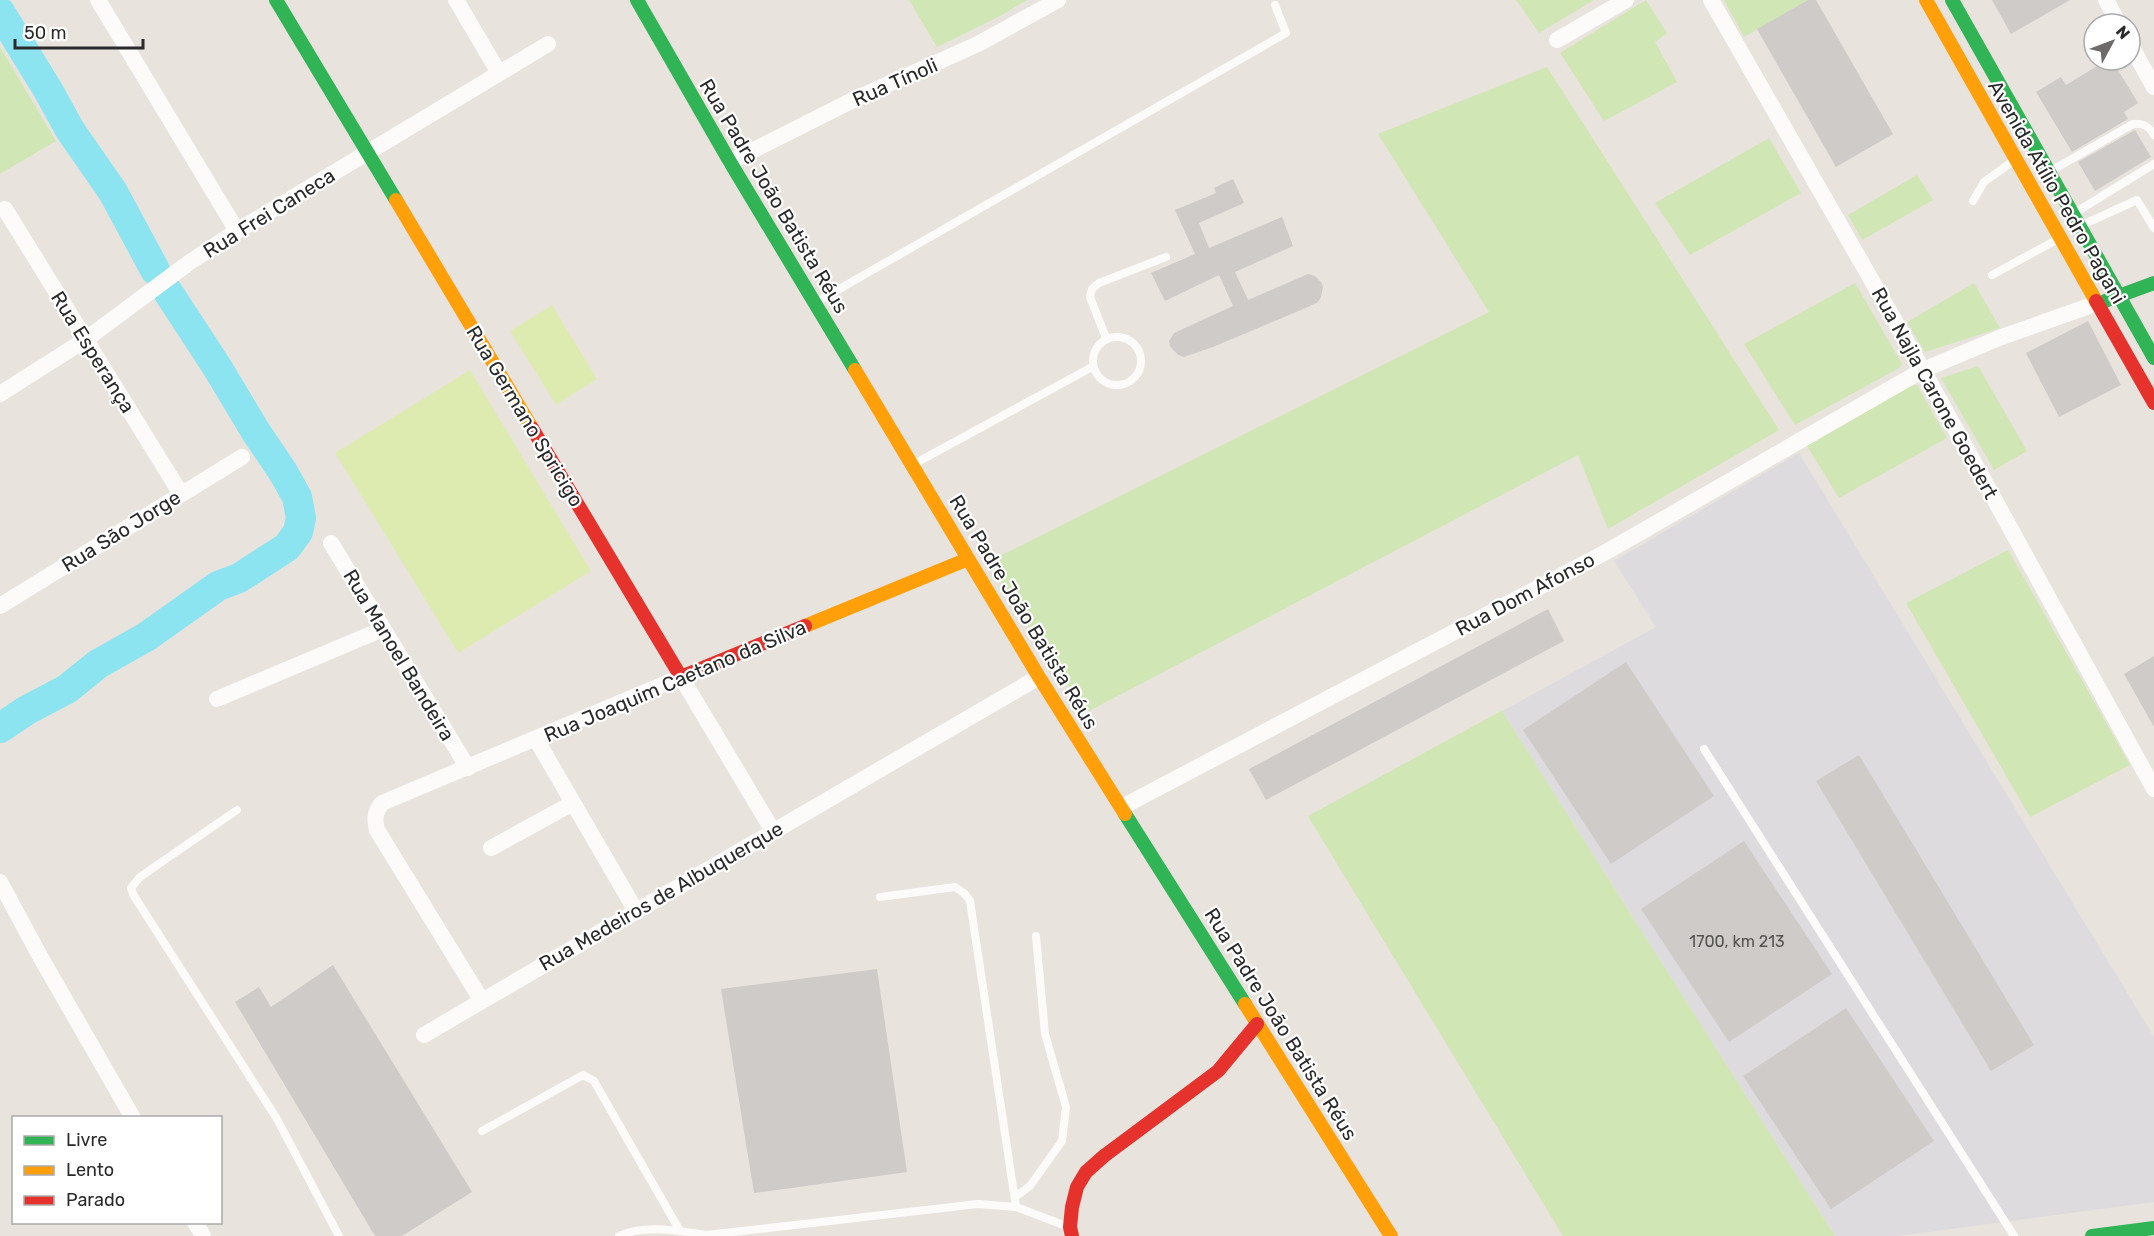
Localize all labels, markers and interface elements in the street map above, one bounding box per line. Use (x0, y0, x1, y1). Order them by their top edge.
scale bar (15, 12, 142, 50)
north arrow (2082, 12, 2142, 72)
text: 50 m (24, 22, 67, 44)
text: N (2112, 22, 2134, 43)
street label: Rua Tínoli (849, 53, 941, 111)
street label: Rua Padre João Batista Réus (694, 74, 854, 318)
street label: Avenida Atílio Pedro Pagani (1983, 76, 2131, 308)
street label: Rua Frei Caneca (199, 163, 339, 263)
street label: Rua Najla Carone Goedert (1867, 283, 2003, 503)
street label: Rua Esperança (46, 287, 140, 417)
street label: Rua Germano Spricigo (461, 321, 589, 511)
street label: Rua São Jorge (57, 485, 185, 577)
street label: Rua Padre João Batista Réus (944, 490, 1104, 734)
street label: Rua Dom Afonso (1451, 547, 1599, 641)
street label: Rua Manoel Bandeira (338, 565, 460, 745)
street label: Rua Joaquim Caetano da Silva (540, 615, 810, 747)
street label: Rua Medeiros de Albuquerque (535, 816, 787, 976)
street label: Rua Padre João Batista Réus (1200, 904, 1362, 1144)
house number: 1700, km 213 (1689, 932, 1785, 951)
legend (12, 1116, 222, 1224)
text: Livre (66, 1129, 107, 1151)
text: Lento (66, 1159, 114, 1181)
text: Parado (66, 1189, 125, 1211)

